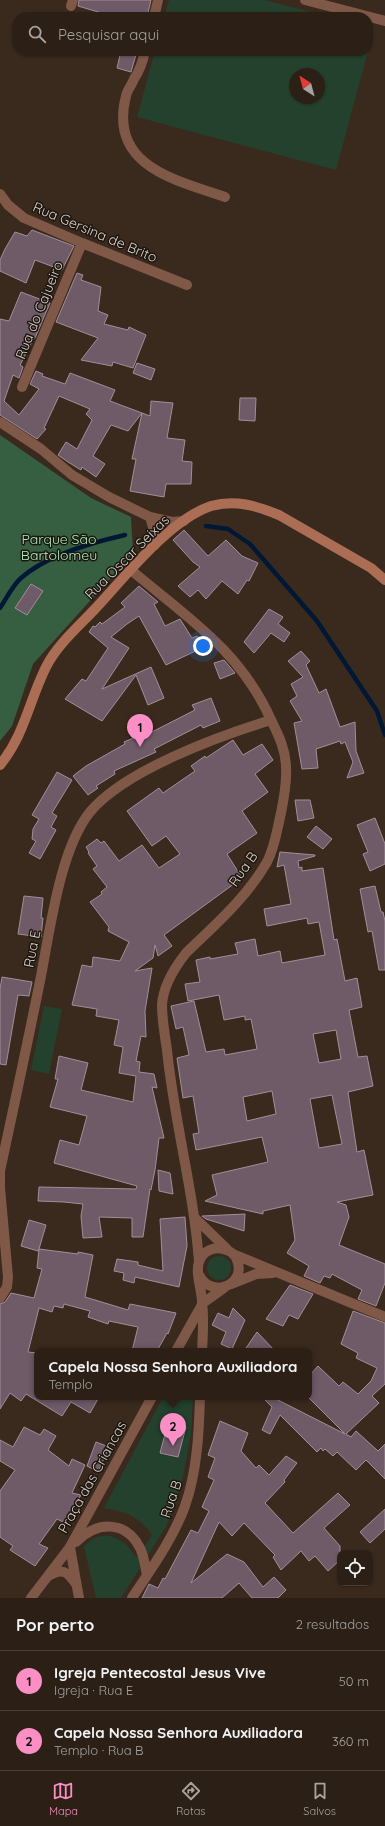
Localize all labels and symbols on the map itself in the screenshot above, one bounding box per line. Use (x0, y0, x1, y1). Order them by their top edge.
north arrow (289, 68, 325, 104)
street label: Rua Gersina de Brito (30, 198, 160, 266)
street label: Rua do Cajueiro (11, 258, 67, 362)
street label: Rua Oscar Seixas (81, 511, 173, 603)
park label: Parque São Bartolomeu (21, 530, 97, 564)
your location (193, 636, 213, 656)
pin: 1 (127, 714, 153, 747)
street label: Rua B (225, 848, 261, 890)
street label: Rua E (20, 929, 44, 969)
pin: 2 (160, 1413, 186, 1446)
street label: Praça das Criancas (54, 1418, 130, 1536)
street label: Rua B (156, 1478, 186, 1520)

